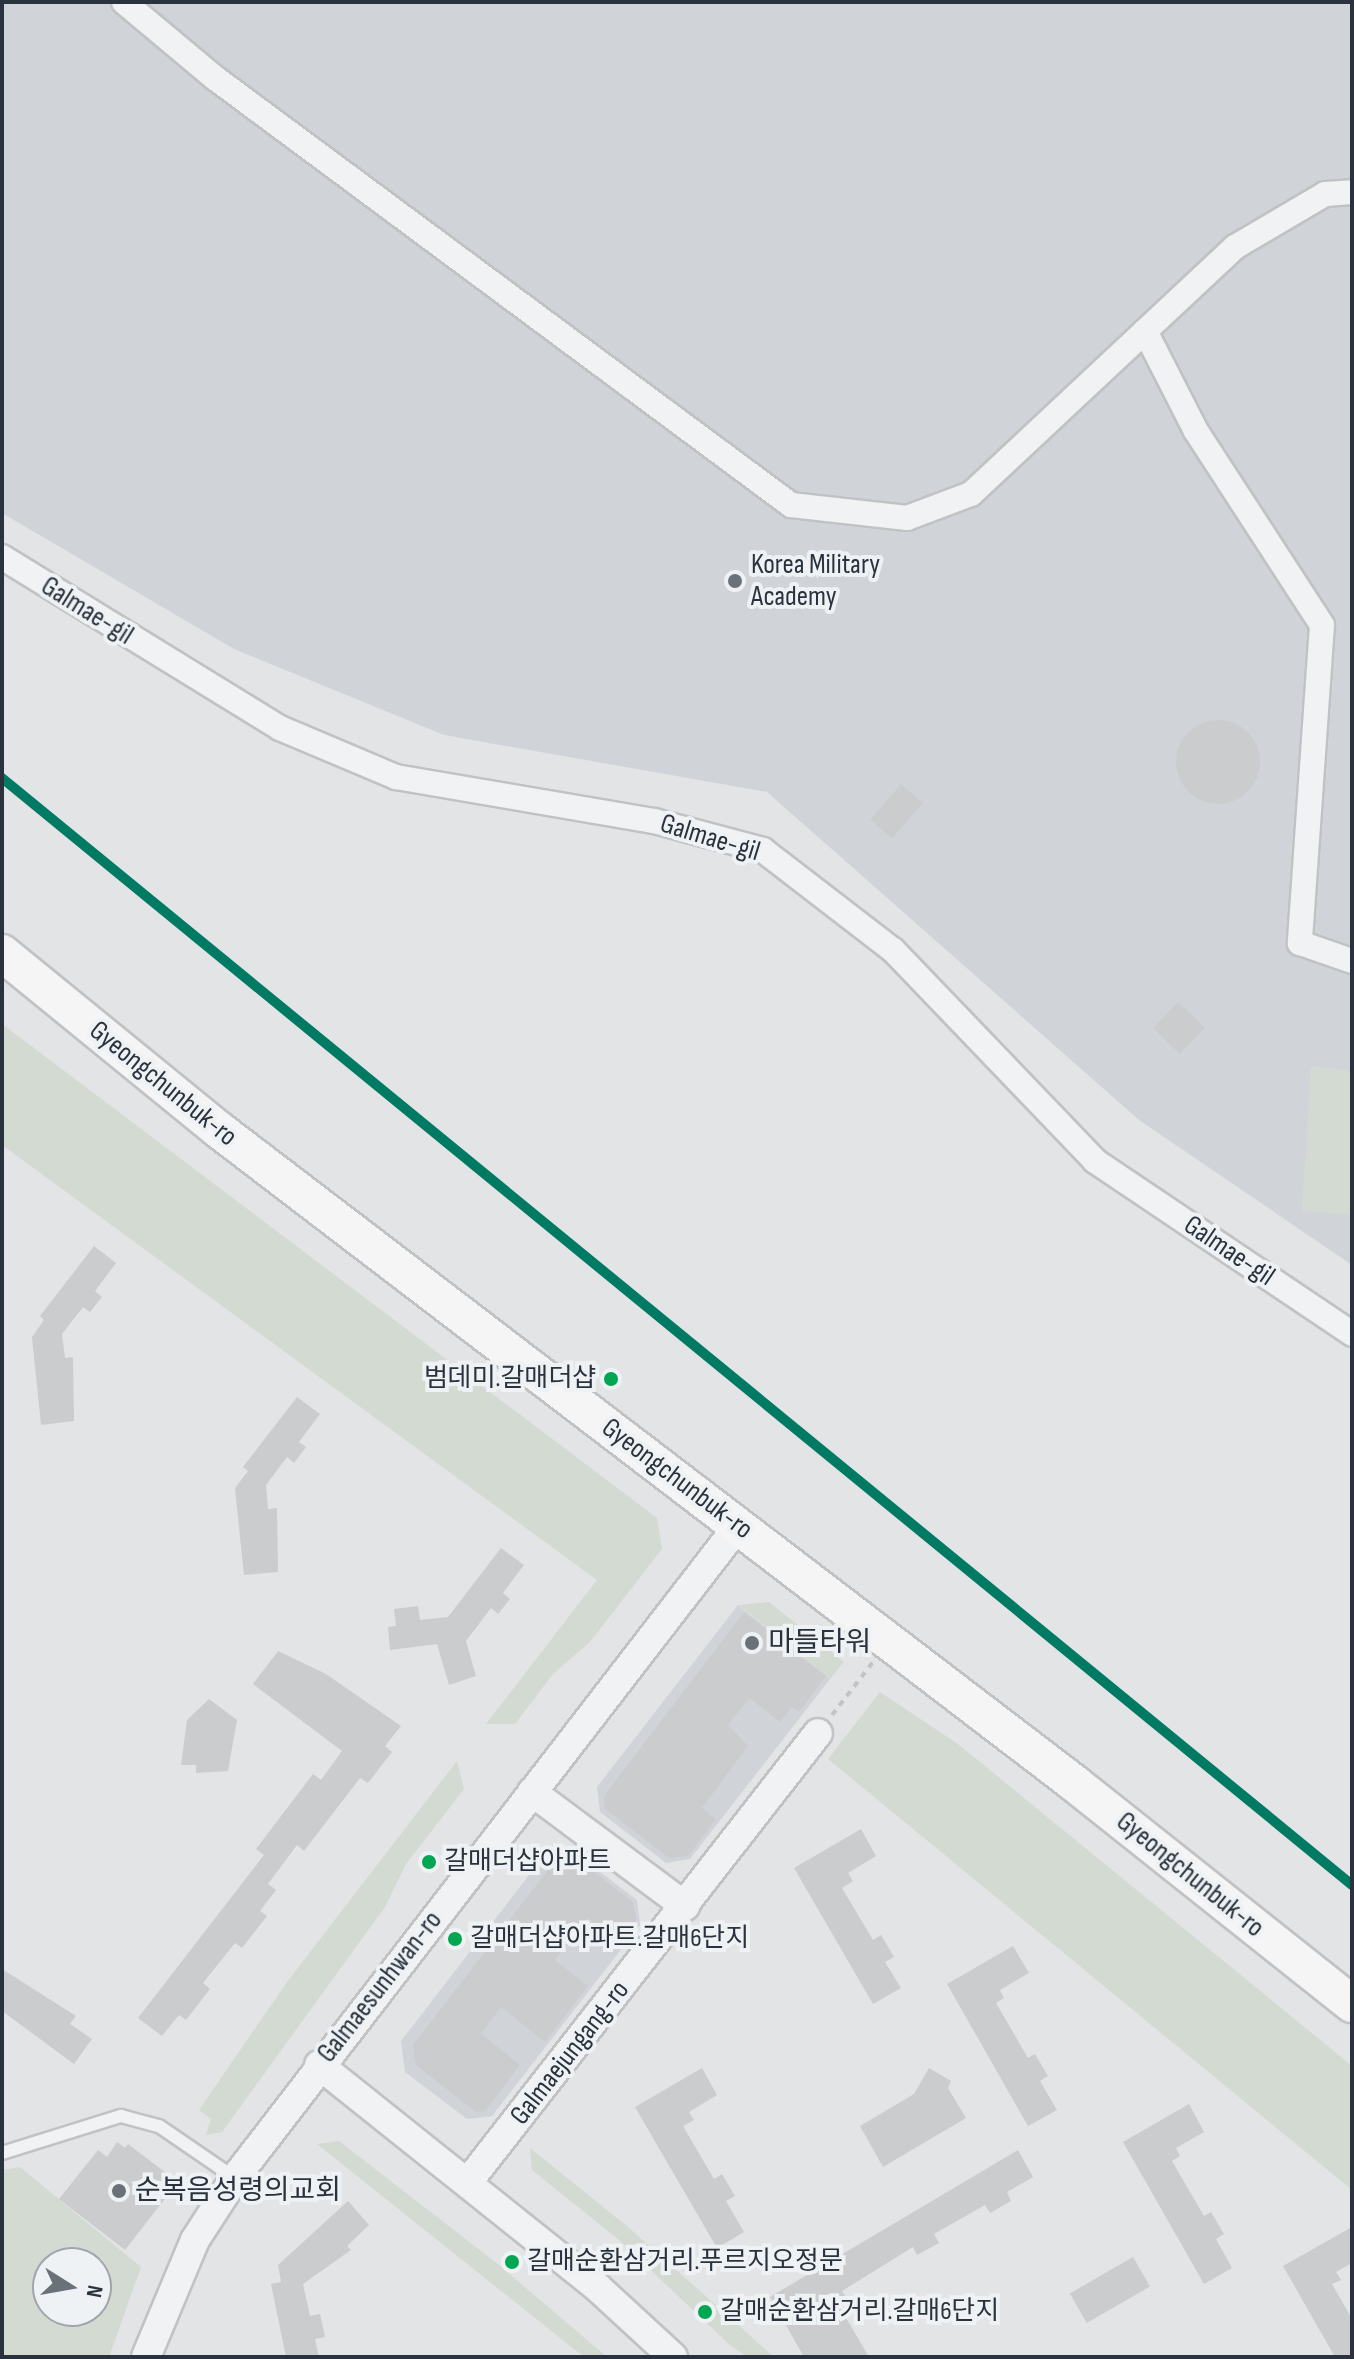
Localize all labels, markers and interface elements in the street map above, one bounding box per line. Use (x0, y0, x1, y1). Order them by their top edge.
place label: Korea Military Academy (751, 548, 880, 614)
street label: Galmae-gil (35, 570, 139, 652)
marker: Korea Military Academy (726, 572, 744, 590)
street label: Galmae-gil (656, 807, 764, 869)
street label: Gyeongchunbuk-ro (82, 1014, 244, 1154)
street label: Galmae-gil (1177, 1208, 1281, 1294)
place label: 범데미.갈매더샵 (424, 1363, 596, 1395)
marker: 범데미.갈매더샵 (603, 1371, 619, 1387)
street label: Gyeongchunbuk-ro (595, 1411, 759, 1547)
place label: 마들타워 (768, 1626, 871, 1660)
marker: 마들타워 (743, 1634, 761, 1652)
street label: Gyeongchunbuk-ro (1109, 1805, 1271, 1945)
place label: 갈매더샵아파트 (444, 1846, 611, 1878)
marker: 갈매더샵아파트 (421, 1854, 437, 1870)
street label: Galmaesunhwan-ro (310, 1904, 450, 2070)
place label: 갈매더샵아파트.갈매6단지 (470, 1923, 749, 1955)
marker: 갈매더샵아파트.갈매6단지 (447, 1931, 463, 1947)
street label: Galmaejungang-ro (503, 1974, 637, 2132)
place label: 순복음성령의교회 (135, 2174, 341, 2208)
marker: 순복음성령의교회 (110, 2182, 128, 2200)
place label: 갈매순환삼거리.푸르지오정문 (527, 2246, 843, 2278)
north arrow (32, 2247, 112, 2327)
marker: 갈매순환삼거리.푸르지오정문 (504, 2254, 520, 2270)
text: N (80, 2283, 108, 2300)
place label: 갈매순환삼거리.갈매6단지 (720, 2296, 999, 2328)
marker: 갈매순환삼거리.갈매6단지 (697, 2304, 713, 2320)

